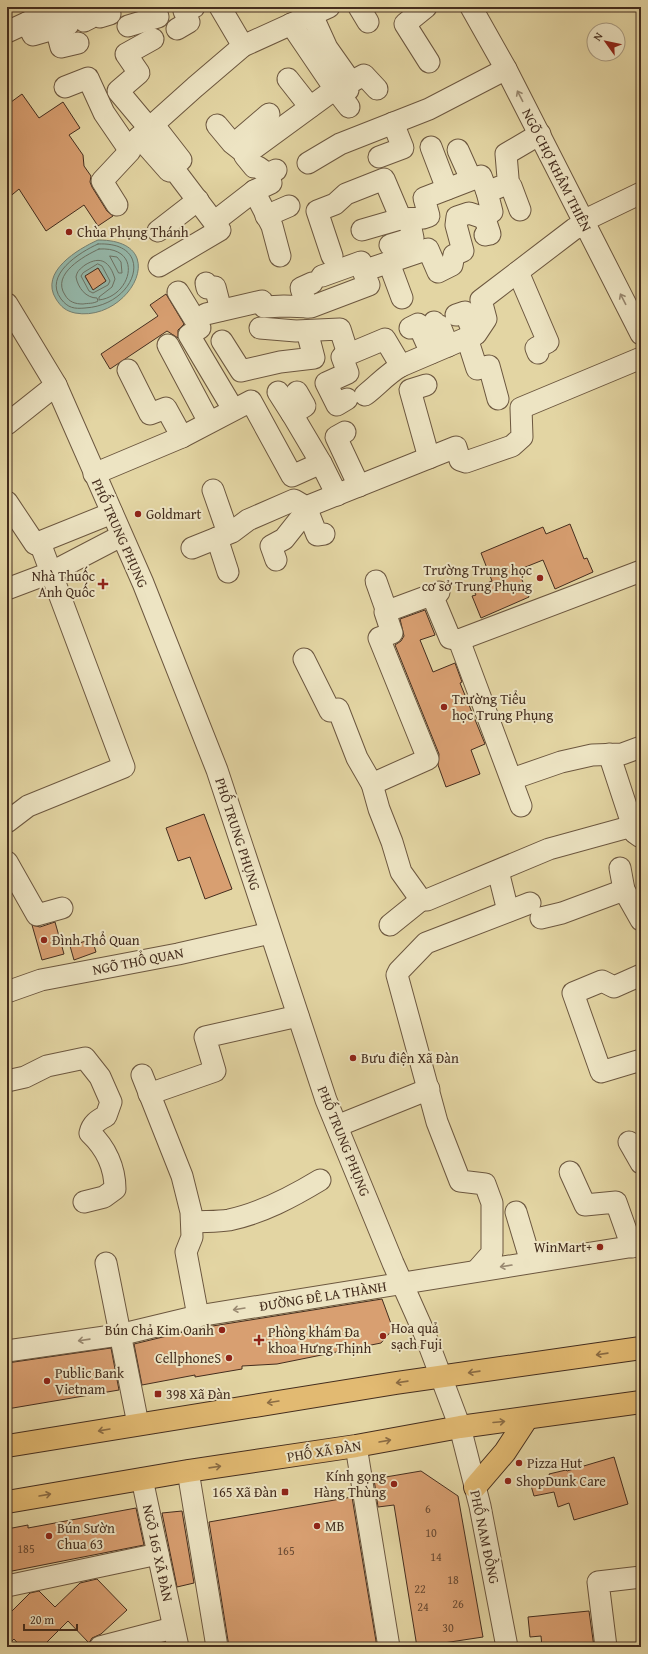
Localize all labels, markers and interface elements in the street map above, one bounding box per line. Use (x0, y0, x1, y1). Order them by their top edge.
north arrow (586, 22, 626, 62)
text: N (589, 29, 607, 44)
one-way arrow (516, 90, 523, 102)
street label: NGÕ CHỢ KHÂM THIÊN (517, 105, 597, 235)
place label: Chùa Phụng Thánh (77, 222, 189, 242)
marker: Chùa Phụng Thánh (64, 227, 74, 237)
one-way arrow (619, 293, 626, 305)
street label: PHỐ TRUNG PHỤNG (87, 474, 155, 591)
place label: Goldmart (146, 504, 202, 524)
marker: Goldmart (133, 509, 143, 519)
place label: Trường Trung học cơ sở Trung Phụng (422, 560, 532, 596)
place label: Nhà Thuốc Anh Quốc (32, 566, 95, 602)
marker: Trường Trung học cơ sở Trung Phụng (535, 573, 545, 583)
marker: Nhà Thuốc Anh Quốc (98, 579, 108, 589)
place label: Trường Tiểu học Trung Phụng (452, 689, 553, 725)
marker: Trường Tiểu học Trung Phụng (439, 702, 449, 712)
street label: PHỐ TRUNG PHỤNG (210, 774, 268, 893)
place label: Đình Thổ Quan (52, 930, 140, 950)
marker: Đình Thổ Quan (39, 935, 49, 945)
street label: NGÕ THỔ QUAN (91, 941, 185, 980)
place label: Bưu điện Xã Đàn (361, 1048, 459, 1068)
marker: Bưu điện Xã Đàn (348, 1053, 358, 1063)
street label: PHỐ TRUNG PHỤNG (313, 1082, 377, 1199)
place label: WinMart+ (534, 1237, 592, 1257)
marker: WinMart+ (595, 1242, 605, 1252)
one-way arrow (499, 1262, 512, 1270)
street label: ĐƯỜNG ĐÊ LA THÀNH (258, 1276, 388, 1316)
one-way arrow (233, 1305, 246, 1313)
place label: Hoa quả sạch Fuji (391, 1318, 442, 1354)
place label: Bún Chả Kim Oanh (105, 1320, 214, 1340)
place label: Phòng khám Đa khoa Hưng Thịnh (268, 1322, 371, 1358)
marker: Bún Chả Kim Oanh (217, 1325, 227, 1335)
marker: Hoa quả sạch Fuji (378, 1331, 388, 1341)
marker: Phòng khám Đa khoa Hưng Thịnh (253, 1334, 265, 1346)
one-way arrow (78, 1336, 91, 1344)
place label: CellphoneS (155, 1348, 221, 1368)
one-way arrow (596, 1350, 609, 1358)
marker: CellphoneS (224, 1353, 234, 1363)
place label: Public Bank Vietnam (55, 1363, 125, 1399)
one-way arrow (468, 1368, 481, 1376)
marker: Public Bank Vietnam (42, 1376, 52, 1386)
one-way arrow (396, 1378, 409, 1386)
place label: 398 Xã Đàn (166, 1384, 231, 1404)
marker: 398 Xã Đàn (153, 1389, 163, 1399)
one-way arrow (267, 1398, 280, 1406)
one-way arrow (492, 1419, 505, 1426)
one-way arrow (98, 1426, 111, 1434)
street label: PHỐ XÃ ĐÀN (285, 1433, 363, 1467)
one-way arrow (378, 1437, 391, 1445)
place label: Pizza Hut (527, 1453, 582, 1473)
marker: Pizza Hut (514, 1458, 524, 1468)
one-way arrow (208, 1463, 221, 1471)
place label: Kính gọng Hàng Thùng (314, 1466, 386, 1502)
place label: ShopDunk Care (516, 1471, 606, 1491)
marker: ShopDunk Care (503, 1476, 513, 1486)
marker: Kính gọng Hàng Thùng (389, 1479, 399, 1489)
place label: 165 Xã Đàn (212, 1482, 277, 1502)
marker: 165 Xã Đàn (280, 1487, 290, 1497)
street label: PHỐ NAM ĐỒNG (465, 1488, 507, 1586)
one-way arrow (39, 1491, 52, 1499)
house number: 6 (425, 1500, 431, 1517)
street label: NGÕ 165 XÃ ĐÀN (138, 1503, 178, 1603)
place label: MB (325, 1516, 344, 1536)
place label: Bún Sườn Chua 63 (57, 1518, 115, 1554)
marker: MB (312, 1521, 322, 1531)
house number: 10 (425, 1524, 437, 1541)
marker: Bún Sườn Chua 63 (44, 1531, 54, 1541)
house number: 185 (17, 1540, 35, 1557)
house number: 165 (277, 1542, 295, 1559)
house number: 14 (430, 1548, 442, 1565)
house number: 18 (447, 1571, 459, 1588)
house number: 22 (414, 1580, 426, 1597)
house number: 26 (452, 1595, 464, 1612)
house number: 24 (417, 1598, 429, 1615)
scale bar (24, 1606, 77, 1632)
text: 20 m (30, 1611, 54, 1628)
house number: 30 (442, 1619, 454, 1636)

